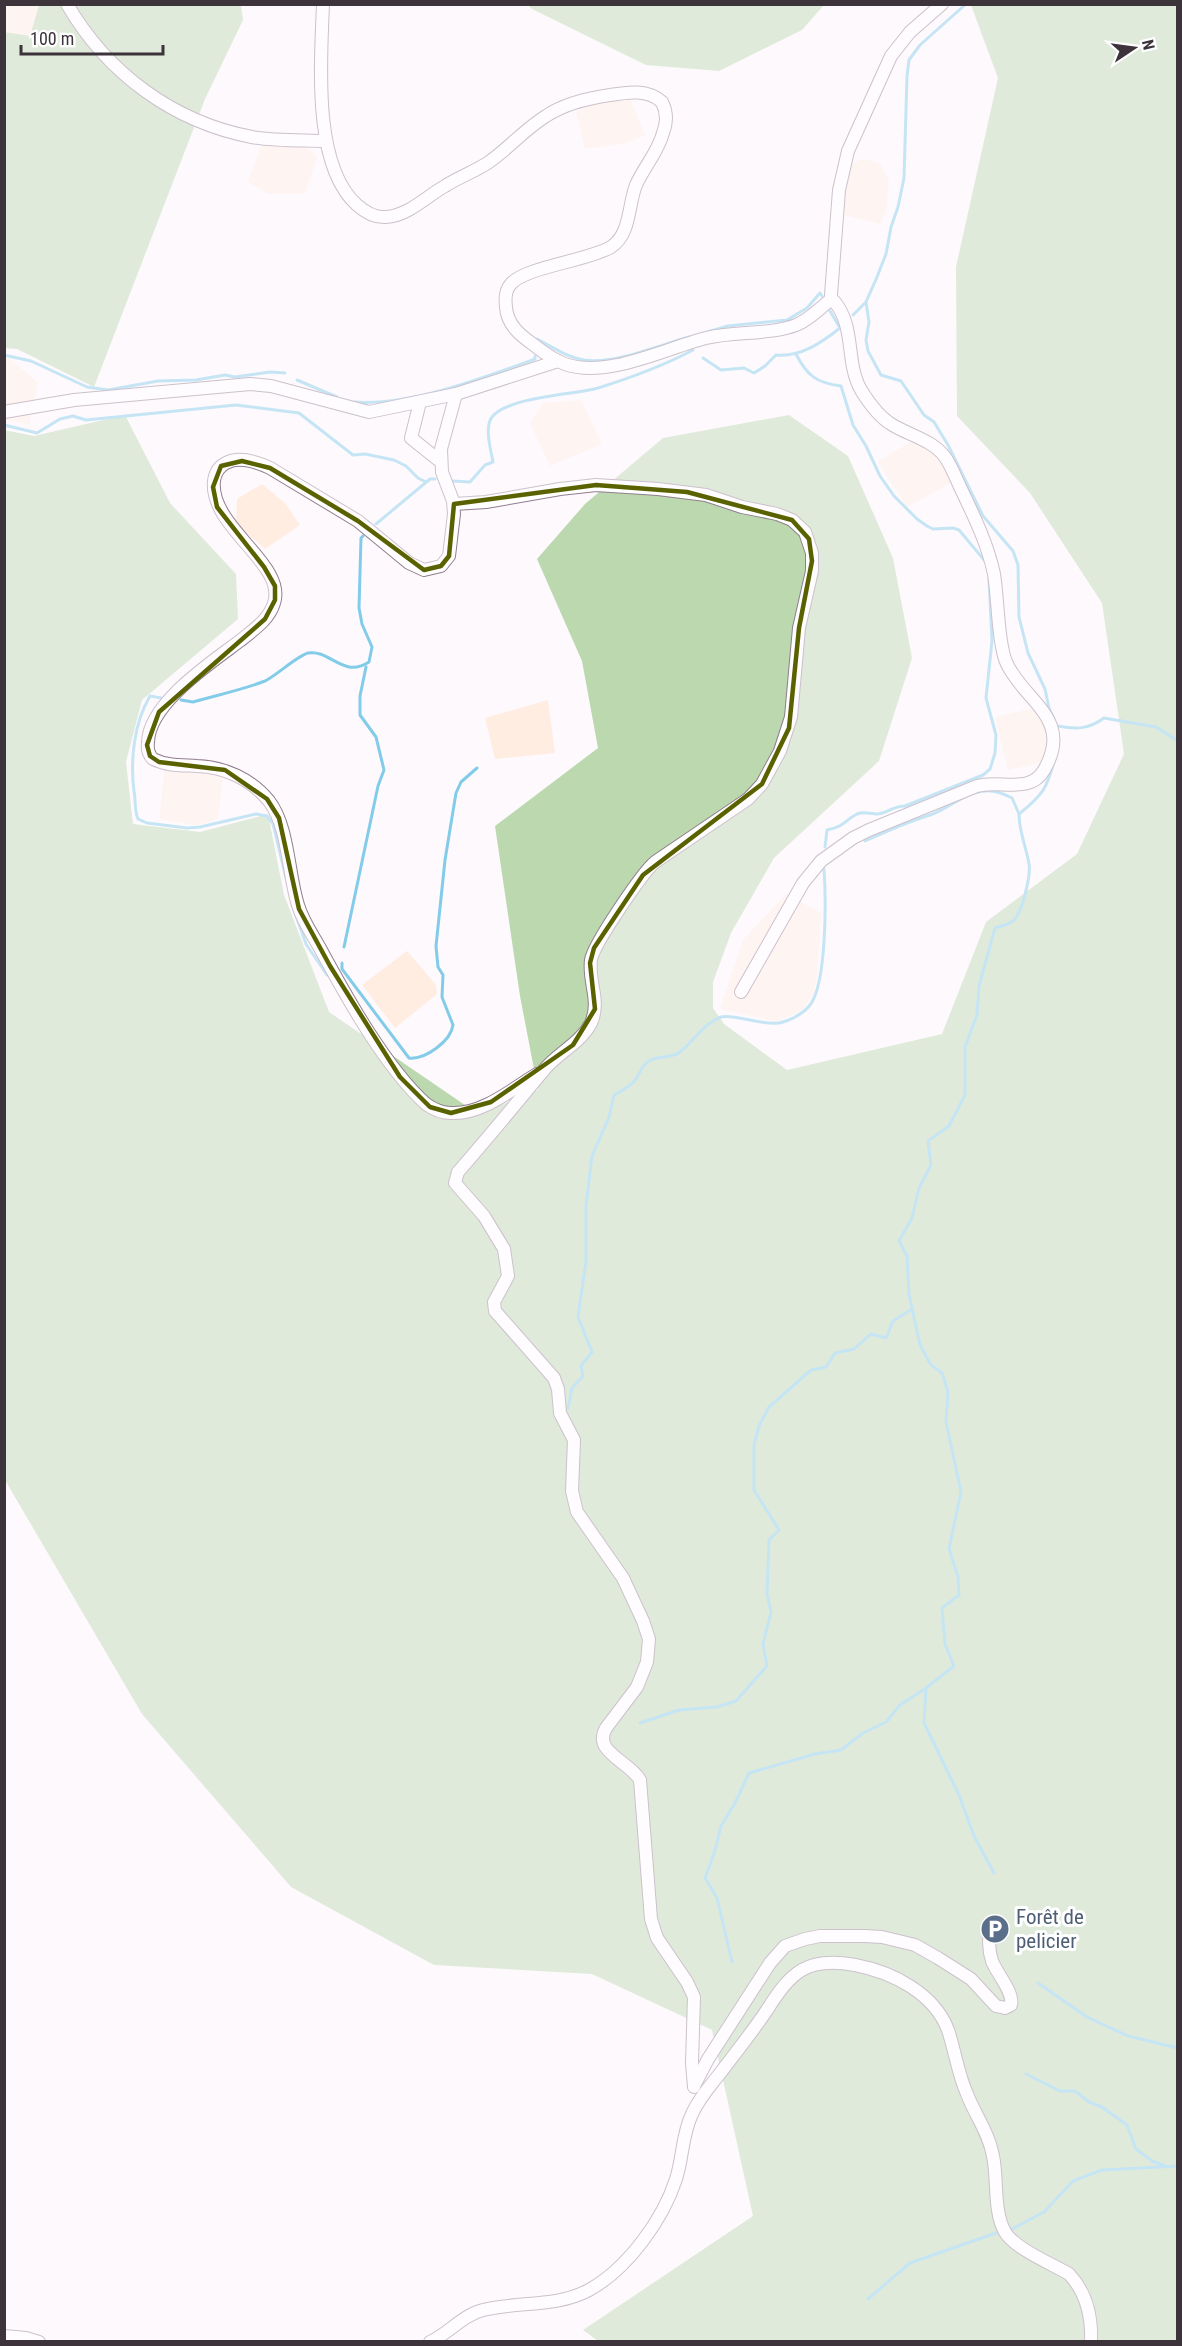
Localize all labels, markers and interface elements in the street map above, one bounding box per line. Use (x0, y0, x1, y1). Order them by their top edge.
scale bar (21, 18, 164, 56)
north arrow (1104, 18, 1164, 78)
text: 100 m (30, 28, 74, 49)
text: N (1138, 38, 1158, 52)
place label: Forêt de pelicier (1016, 1905, 1084, 1953)
parking icon: Forêt de pelicier (979, 1913, 1011, 1945)

